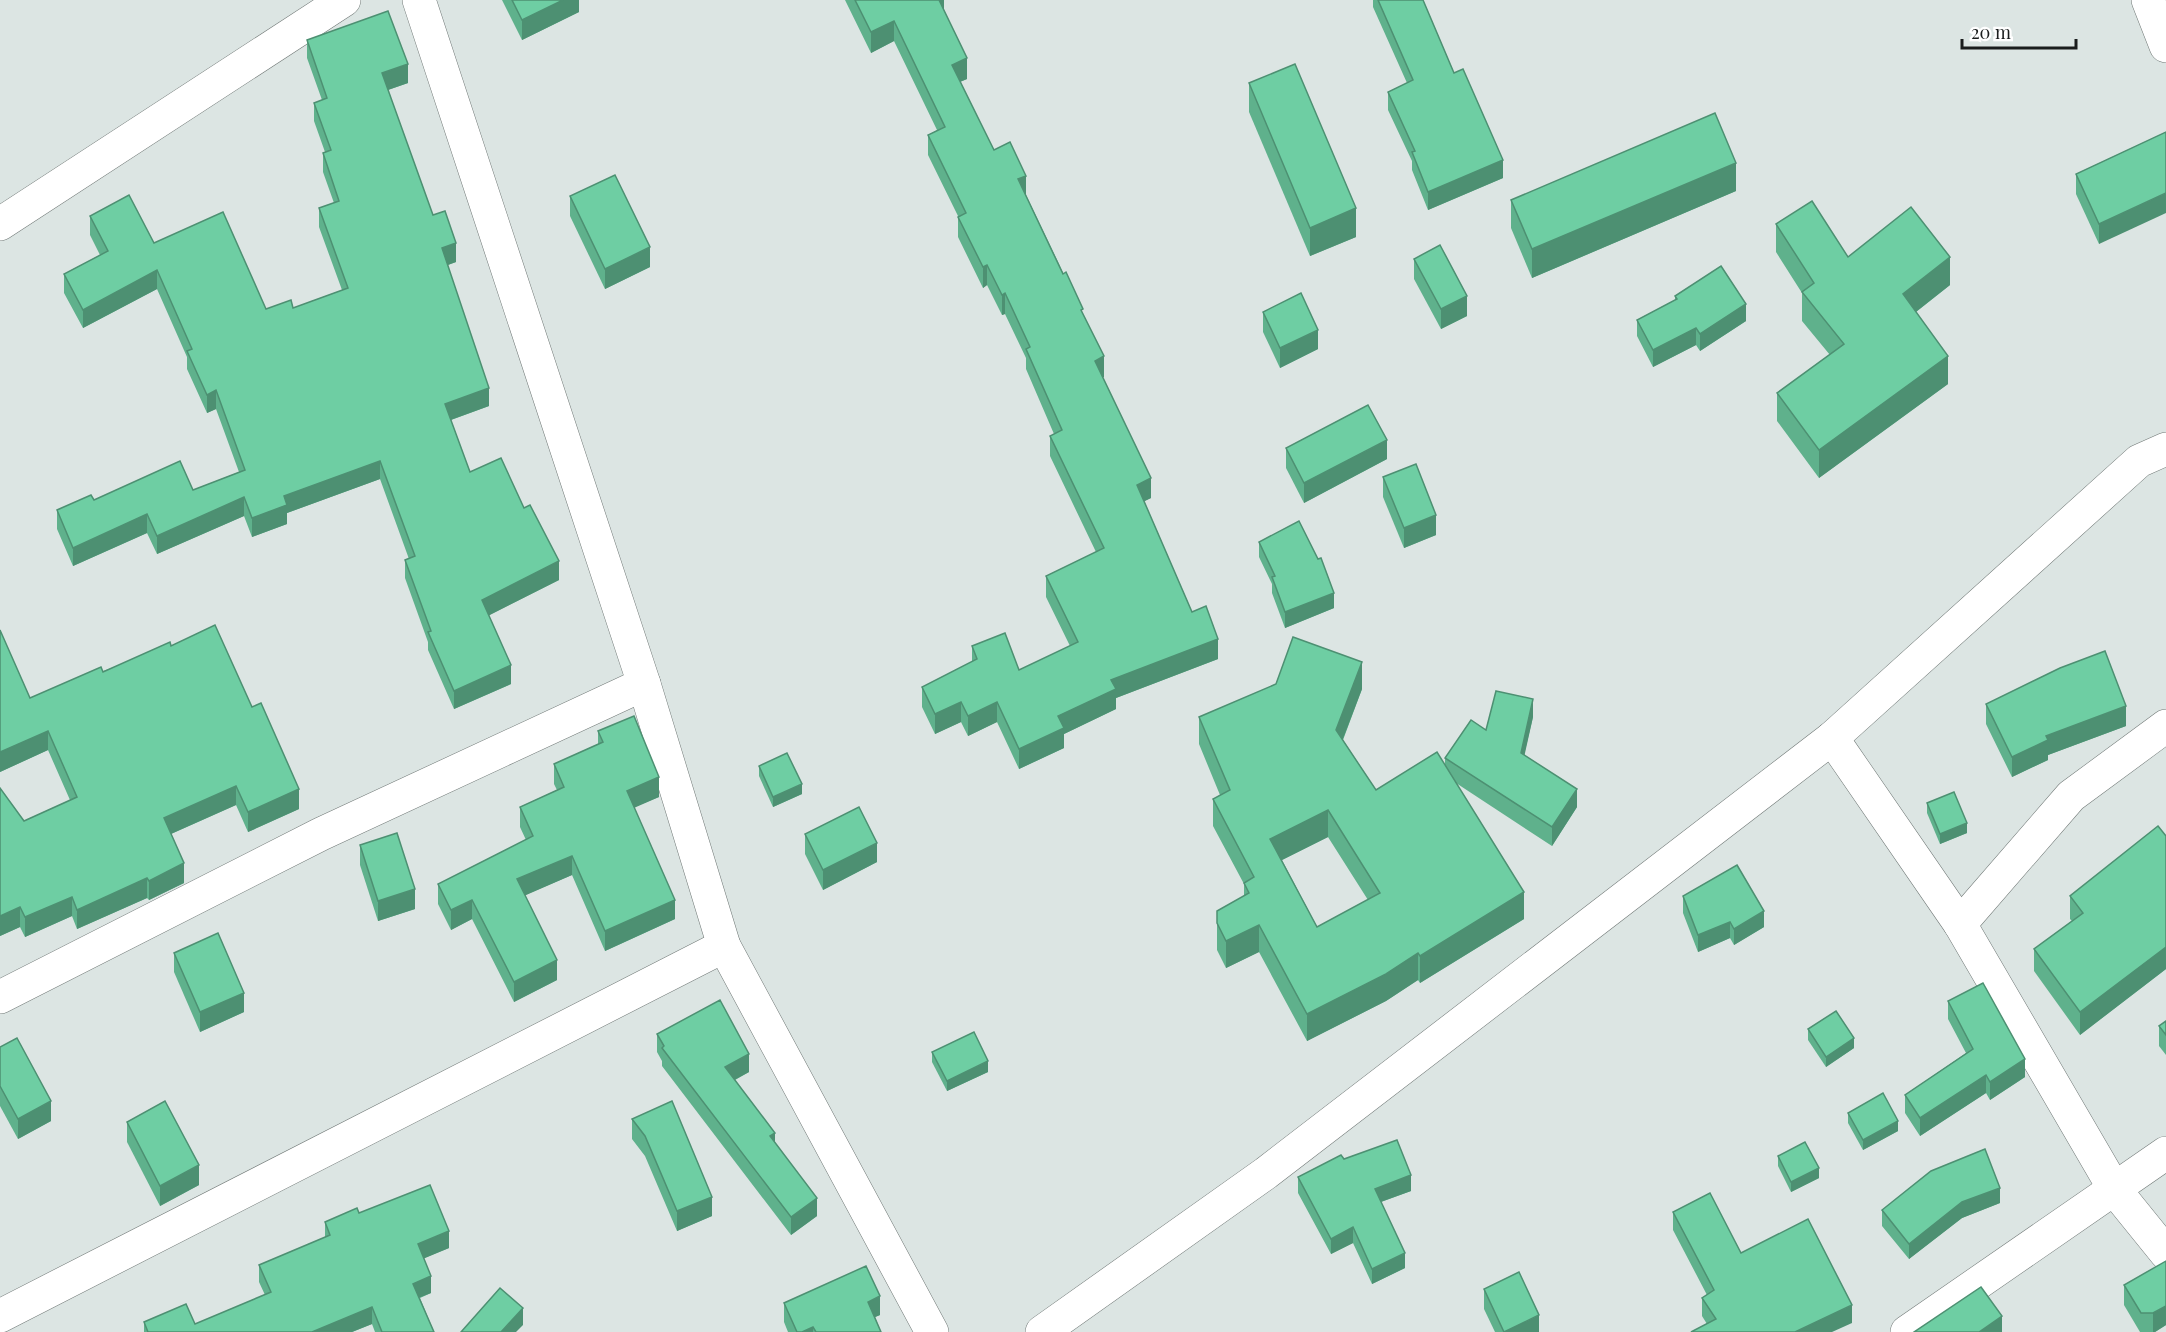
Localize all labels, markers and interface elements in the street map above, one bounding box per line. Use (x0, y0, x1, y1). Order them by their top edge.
scale bar (1962, 12, 2076, 50)
text: 20 m (1971, 20, 2011, 44)

